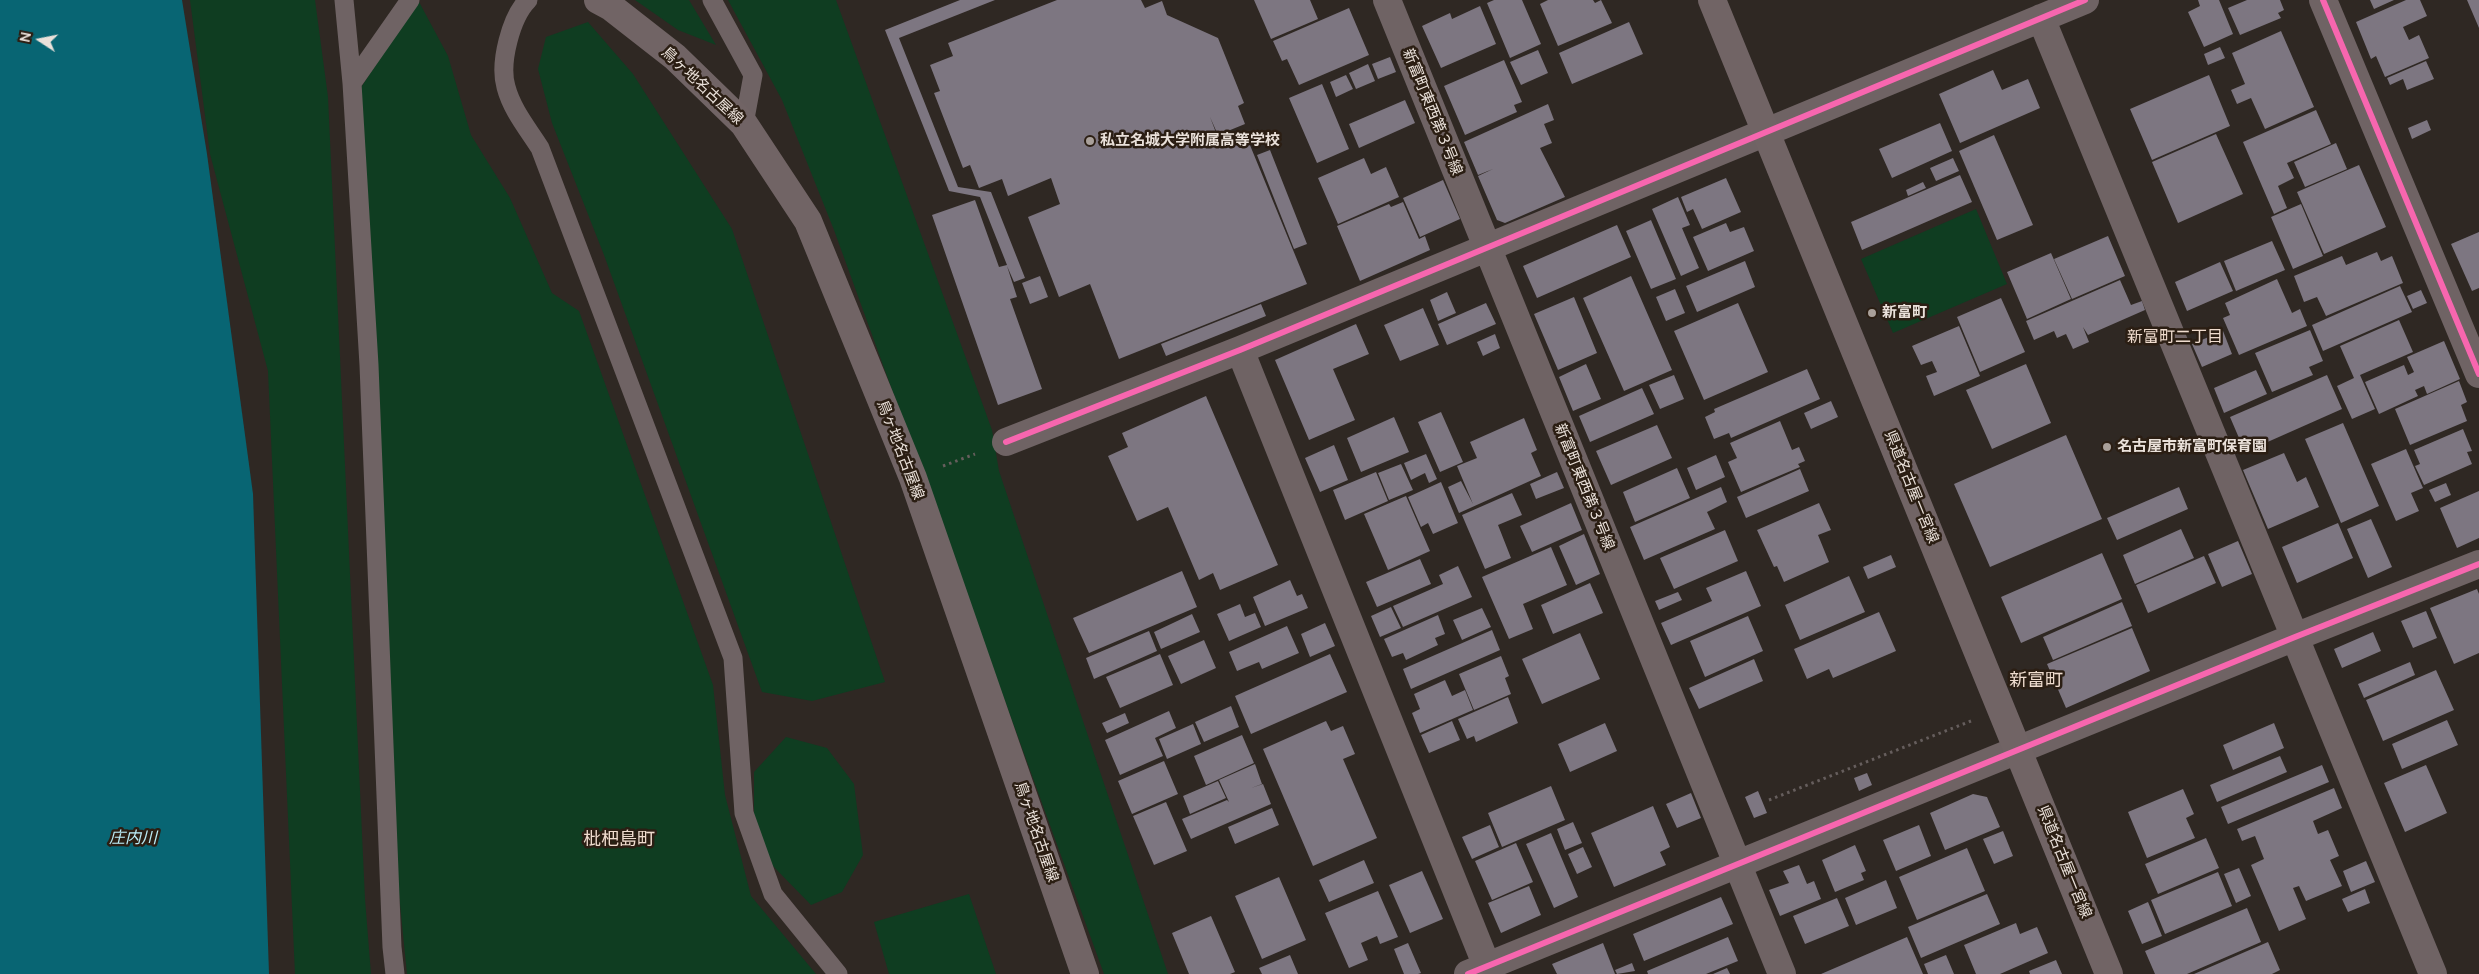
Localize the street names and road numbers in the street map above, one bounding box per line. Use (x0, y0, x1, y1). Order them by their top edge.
street label: 鳥ヶ地名古屋線 (657, 44, 747, 128)
street label: 新富町東西第３号線 (1398, 46, 1466, 178)
street label: 鳥ヶ地名古屋線 (873, 398, 927, 502)
street label: 新富町東西第３号線 (1550, 421, 1618, 553)
street label: 県道名古屋一宮線 (1880, 428, 1942, 546)
street label: 鳥ヶ地名古屋線 (1010, 779, 1062, 885)
street label: 県道名古屋一宮線 (2033, 803, 2095, 921)

